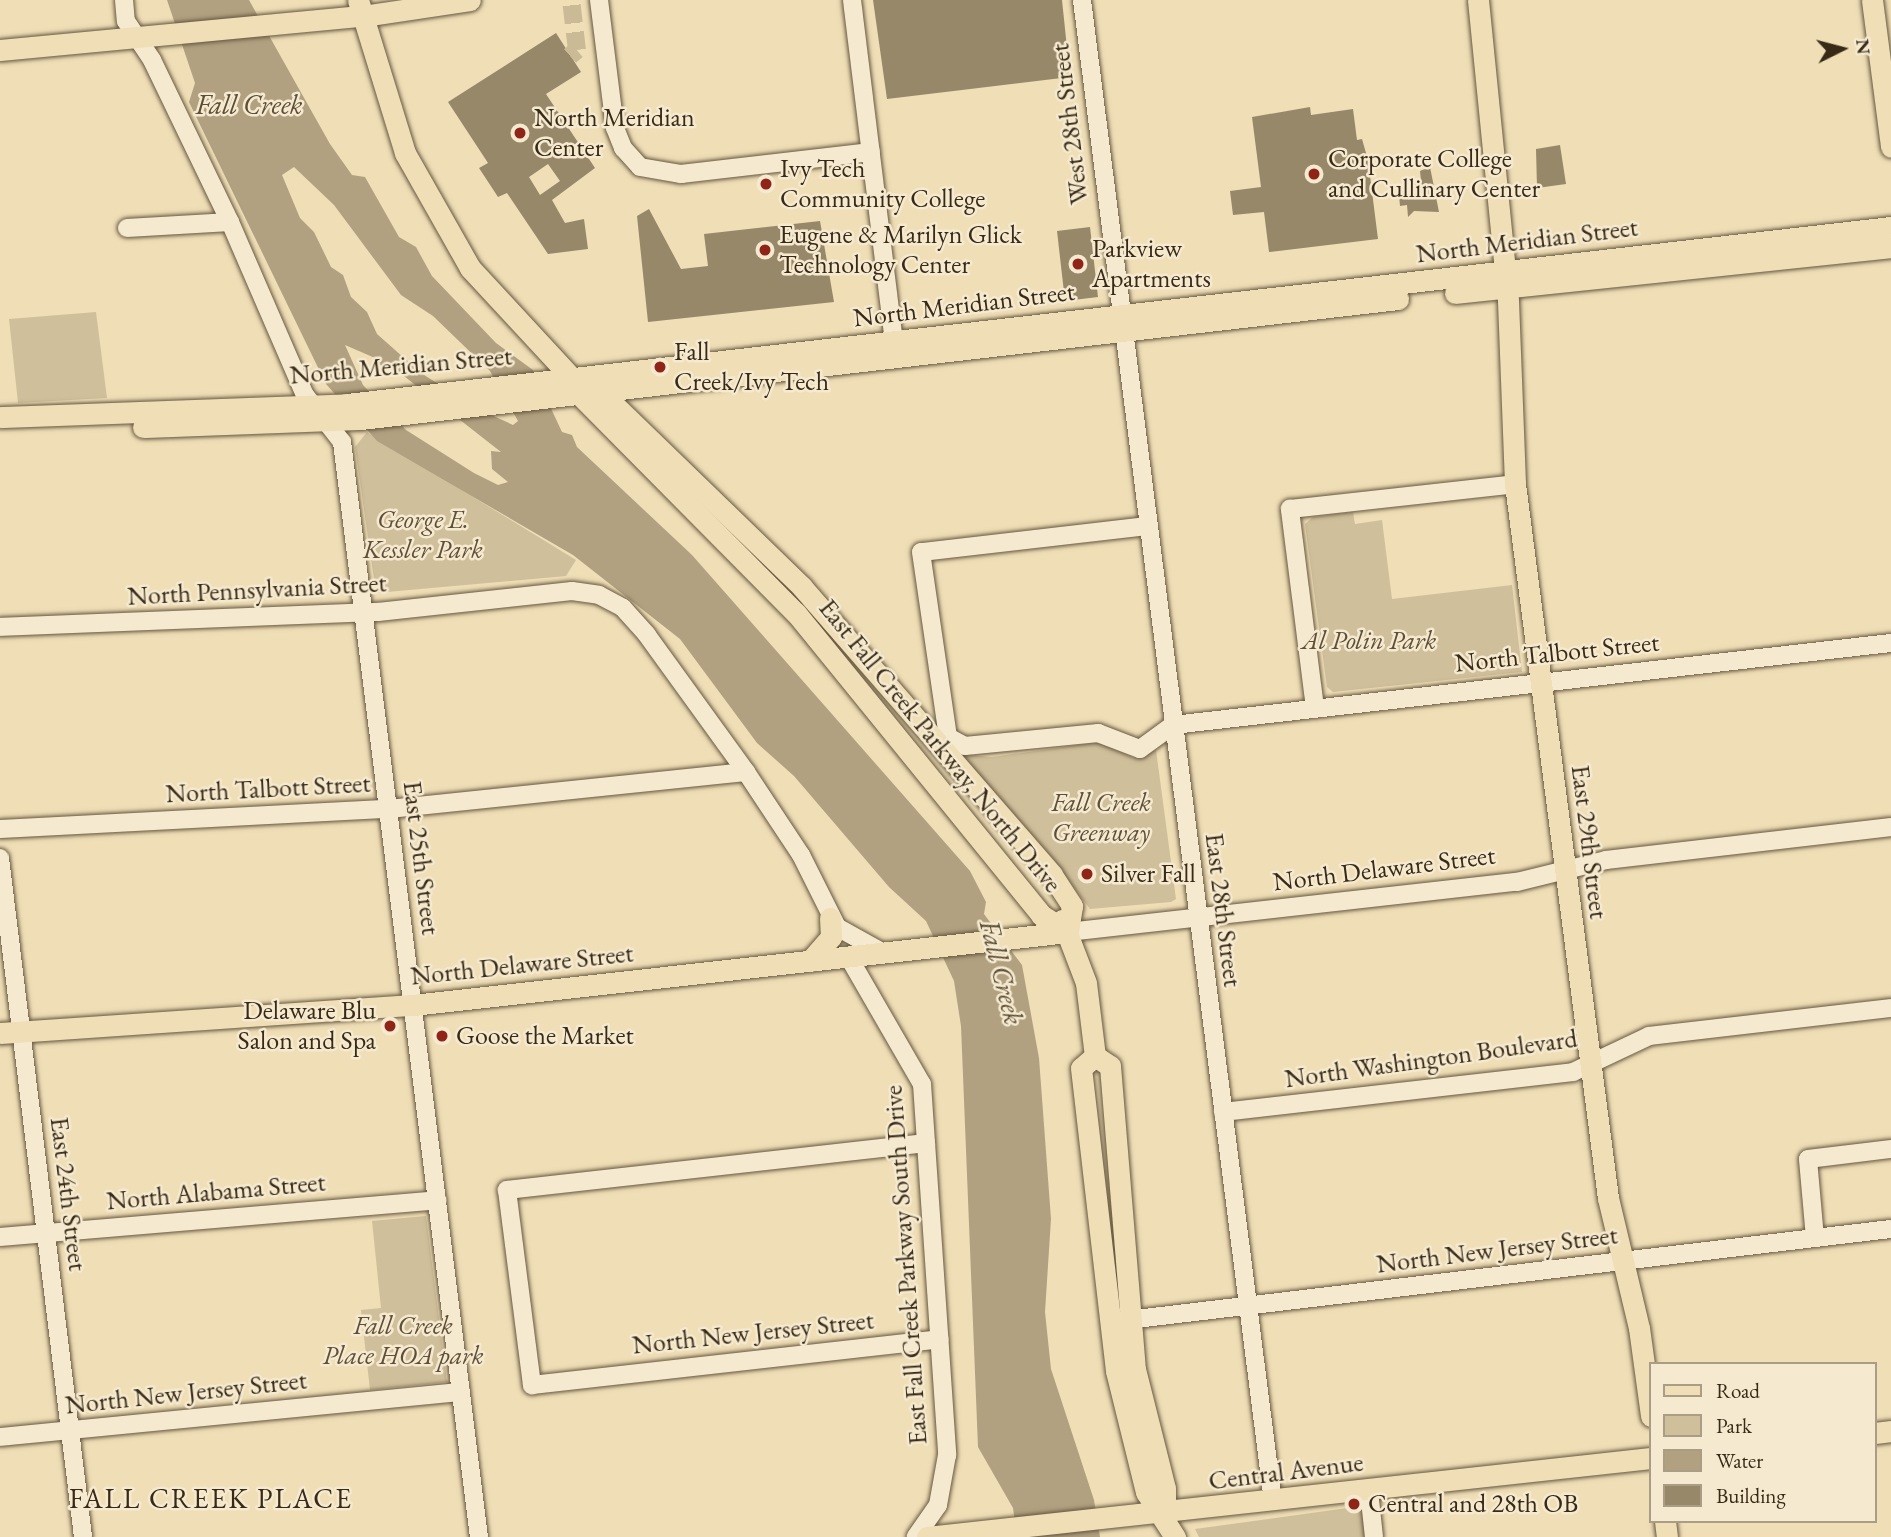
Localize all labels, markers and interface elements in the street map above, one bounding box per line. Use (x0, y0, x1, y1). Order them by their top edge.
north arrow (1807, 14, 1877, 84)
text: N (1850, 38, 1877, 56)
street label: West 28th Street (1045, 42, 1095, 206)
water label: Fall Creek (195, 87, 303, 121)
place label: North Meridian Center (534, 102, 695, 164)
marker: North Meridian Center (512, 125, 528, 141)
place label: Corporate College and Cullinary Center (1328, 143, 1540, 204)
place label: Ivy Tech Community College (780, 153, 985, 214)
marker: Corporate College and Cullinary Center (1306, 166, 1322, 182)
marker: Ivy Tech Community College (758, 176, 774, 192)
street label: North Meridian Street (1414, 212, 1640, 270)
place label: Eugene & Marilyn Glick Technology Center (779, 219, 1022, 280)
place label: Parkview Apartments (1092, 233, 1211, 294)
marker: Eugene & Marilyn Glick Technology Center (757, 242, 773, 258)
marker: Parkview Apartments (1070, 256, 1086, 272)
street label: North Meridian Street (851, 276, 1077, 334)
place label: Fall Creek/Ivy Tech (674, 336, 829, 398)
street label: North Meridian Street (289, 341, 513, 391)
marker: Fall Creek/Ivy Tech (652, 359, 668, 375)
park label: George E. Kessler Park (363, 504, 483, 566)
street label: North Pennsylvania Street (127, 568, 387, 612)
street label: East Fall Creek Parkway, North Drive (812, 593, 1068, 899)
park label: Al Polin Park (1302, 625, 1436, 657)
street label: North Talbott Street (1453, 627, 1661, 679)
street label: East 29th Street (1564, 763, 1614, 921)
street label: North Talbott Street (165, 768, 371, 810)
street label: East 25th Street (396, 779, 446, 937)
park label: Fall Creek Greenway (1051, 787, 1151, 848)
street label: East 28th Street (1198, 831, 1248, 989)
street label: North Delaware Street (1271, 840, 1497, 898)
place label: Silver Fall (1101, 858, 1196, 890)
marker: Silver Fall (1079, 866, 1095, 882)
water label: Fall Creek (973, 916, 1031, 1028)
street label: North Delaware Street (409, 938, 635, 992)
place label: Delaware Blu Salon and Spa (238, 995, 376, 1056)
marker: Delaware Blu Salon and Spa (382, 1018, 398, 1034)
place label: Goose the Market (456, 1020, 634, 1052)
street label: North Washington Boulevard (1283, 1023, 1579, 1095)
marker: Goose the Market (434, 1028, 450, 1044)
street label: East Fall Creek Parkway South Drive (878, 1084, 934, 1446)
street label: East 24th Street (43, 1115, 93, 1273)
street label: North Alabama Street (105, 1167, 327, 1217)
street label: North New Jersey Street (1375, 1220, 1619, 1280)
street label: North New Jersey Street (631, 1305, 875, 1361)
park label: Fall Creek Place HOA park (322, 1310, 484, 1372)
legend (1650, 1362, 1877, 1523)
street label: North New Jersey Street (64, 1365, 308, 1421)
text: Road (1716, 1377, 1760, 1404)
text: Park (1716, 1412, 1752, 1439)
street label: Central Avenue (1207, 1447, 1365, 1497)
text: Water (1716, 1447, 1763, 1474)
district label: FALL CREEK PLACE (71, 1481, 351, 1515)
text: Building (1716, 1482, 1786, 1509)
place label: Central and 28th OB (1368, 1488, 1578, 1520)
marker: Central and 28th OB (1346, 1496, 1362, 1512)

